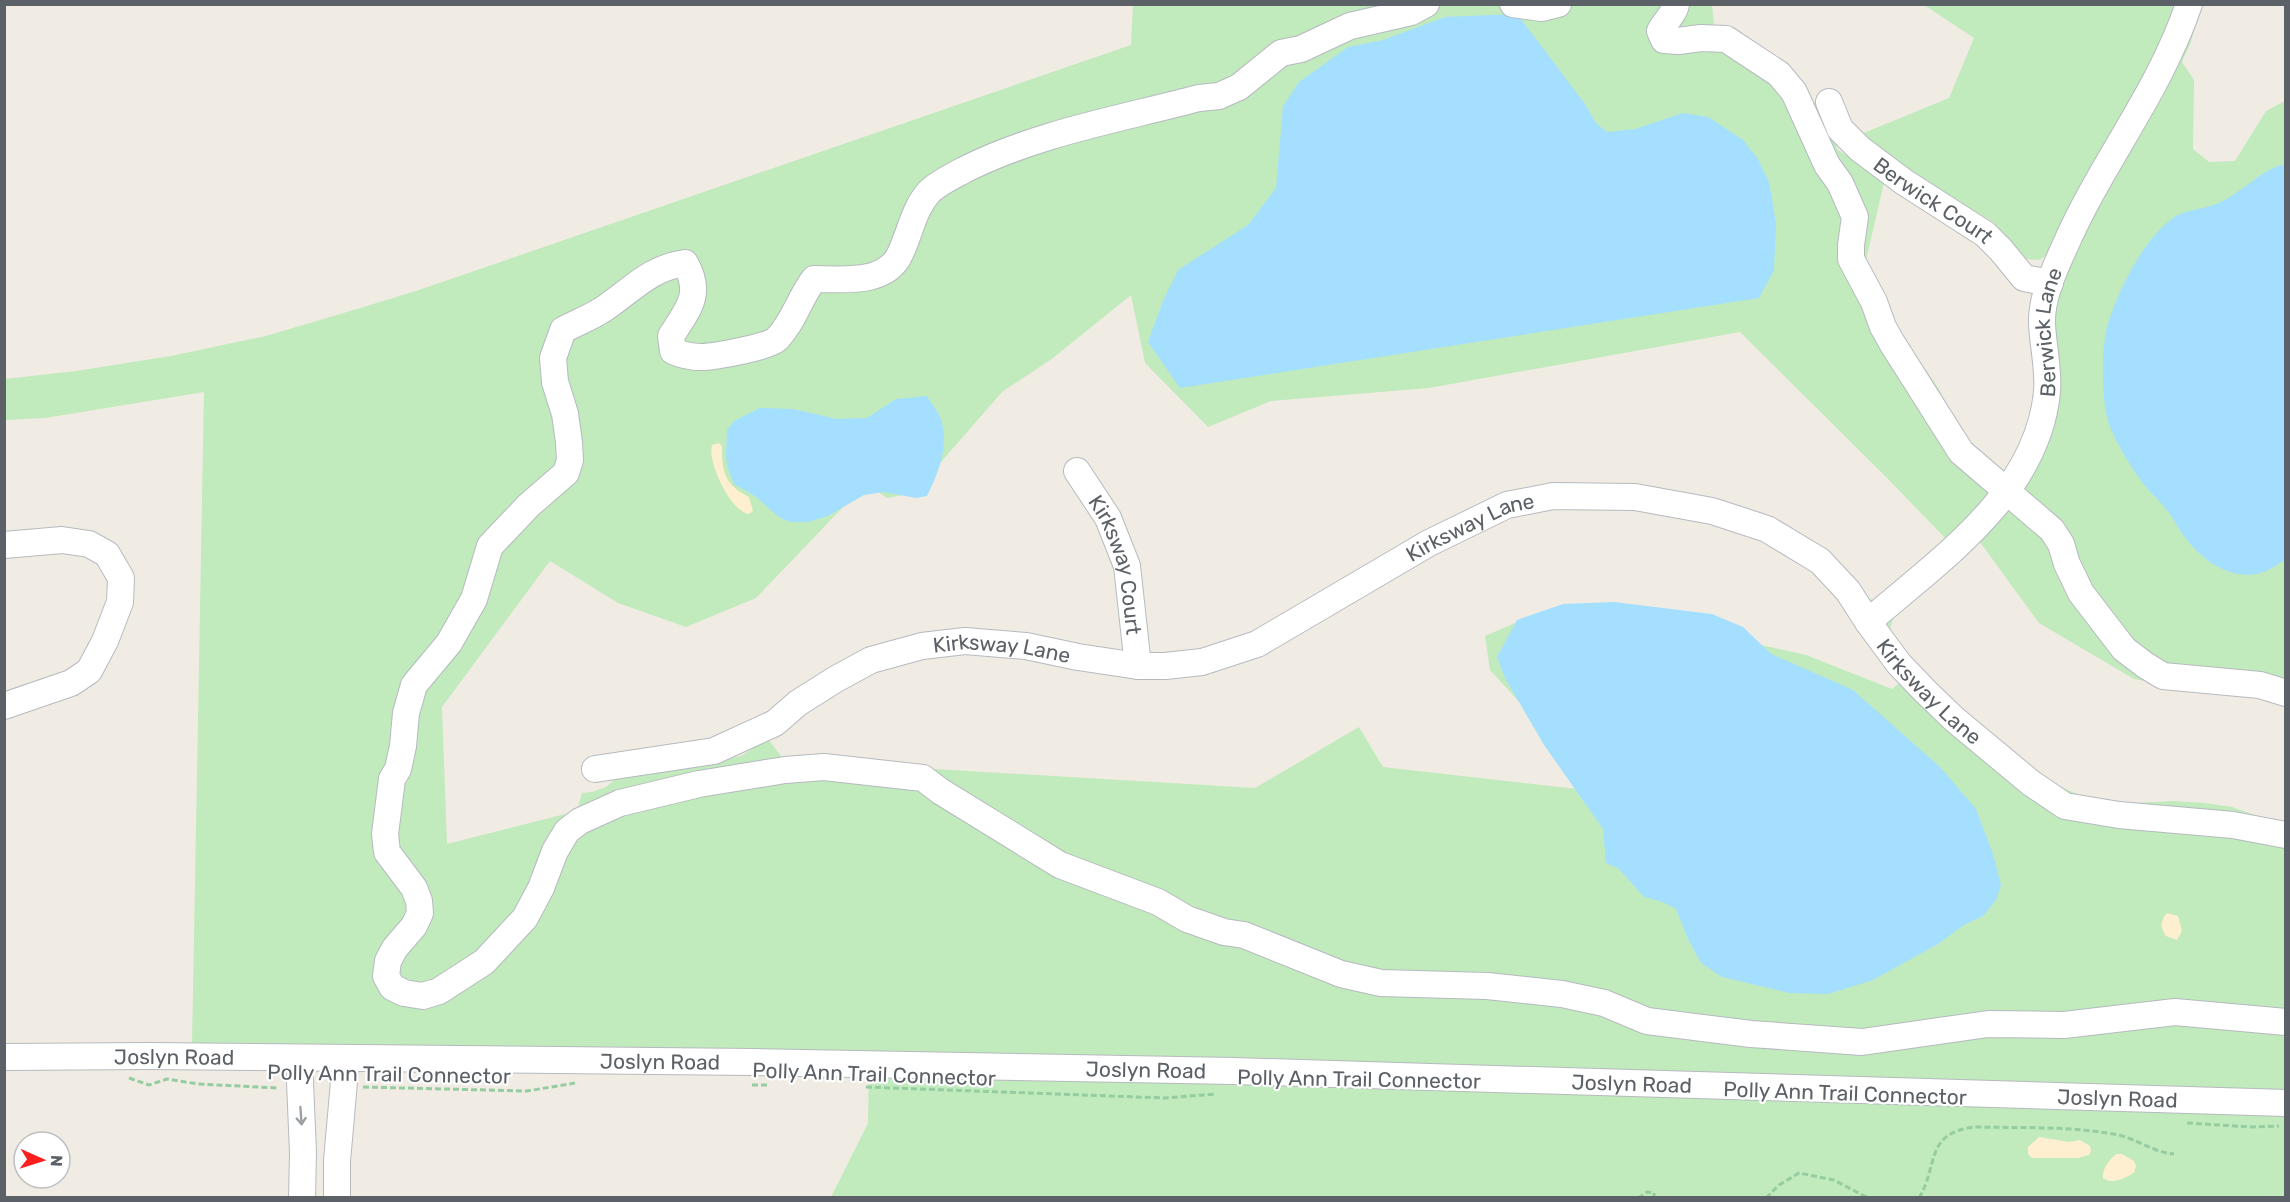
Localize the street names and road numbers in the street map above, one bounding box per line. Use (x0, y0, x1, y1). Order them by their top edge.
street label: Berwick Court (1869, 151, 1999, 248)
street label: Berwick Lane (2029, 264, 2067, 398)
street label: Kirksway Lane (1401, 488, 1536, 566)
street label: Kirksway Court (1084, 490, 1147, 636)
street label: Kirksway Lane (931, 628, 1073, 668)
street label: Kirksway Lane (1872, 634, 1987, 749)
street label: Joslyn Road (114, 1043, 234, 1069)
street label: Joslyn Road (600, 1048, 720, 1074)
street label: Joslyn Road (1085, 1056, 1206, 1083)
street label: Polly Ann Trail Connector (752, 1057, 996, 1091)
street label: Polly Ann Trail Connector (267, 1059, 511, 1089)
street label: Polly Ann Trail Connector (1237, 1064, 1481, 1094)
street label: Joslyn Road (1571, 1069, 1692, 1097)
street label: Polly Ann Trail Connector (1723, 1076, 1967, 1110)
street label: Joslyn Road (2057, 1084, 2178, 1112)

